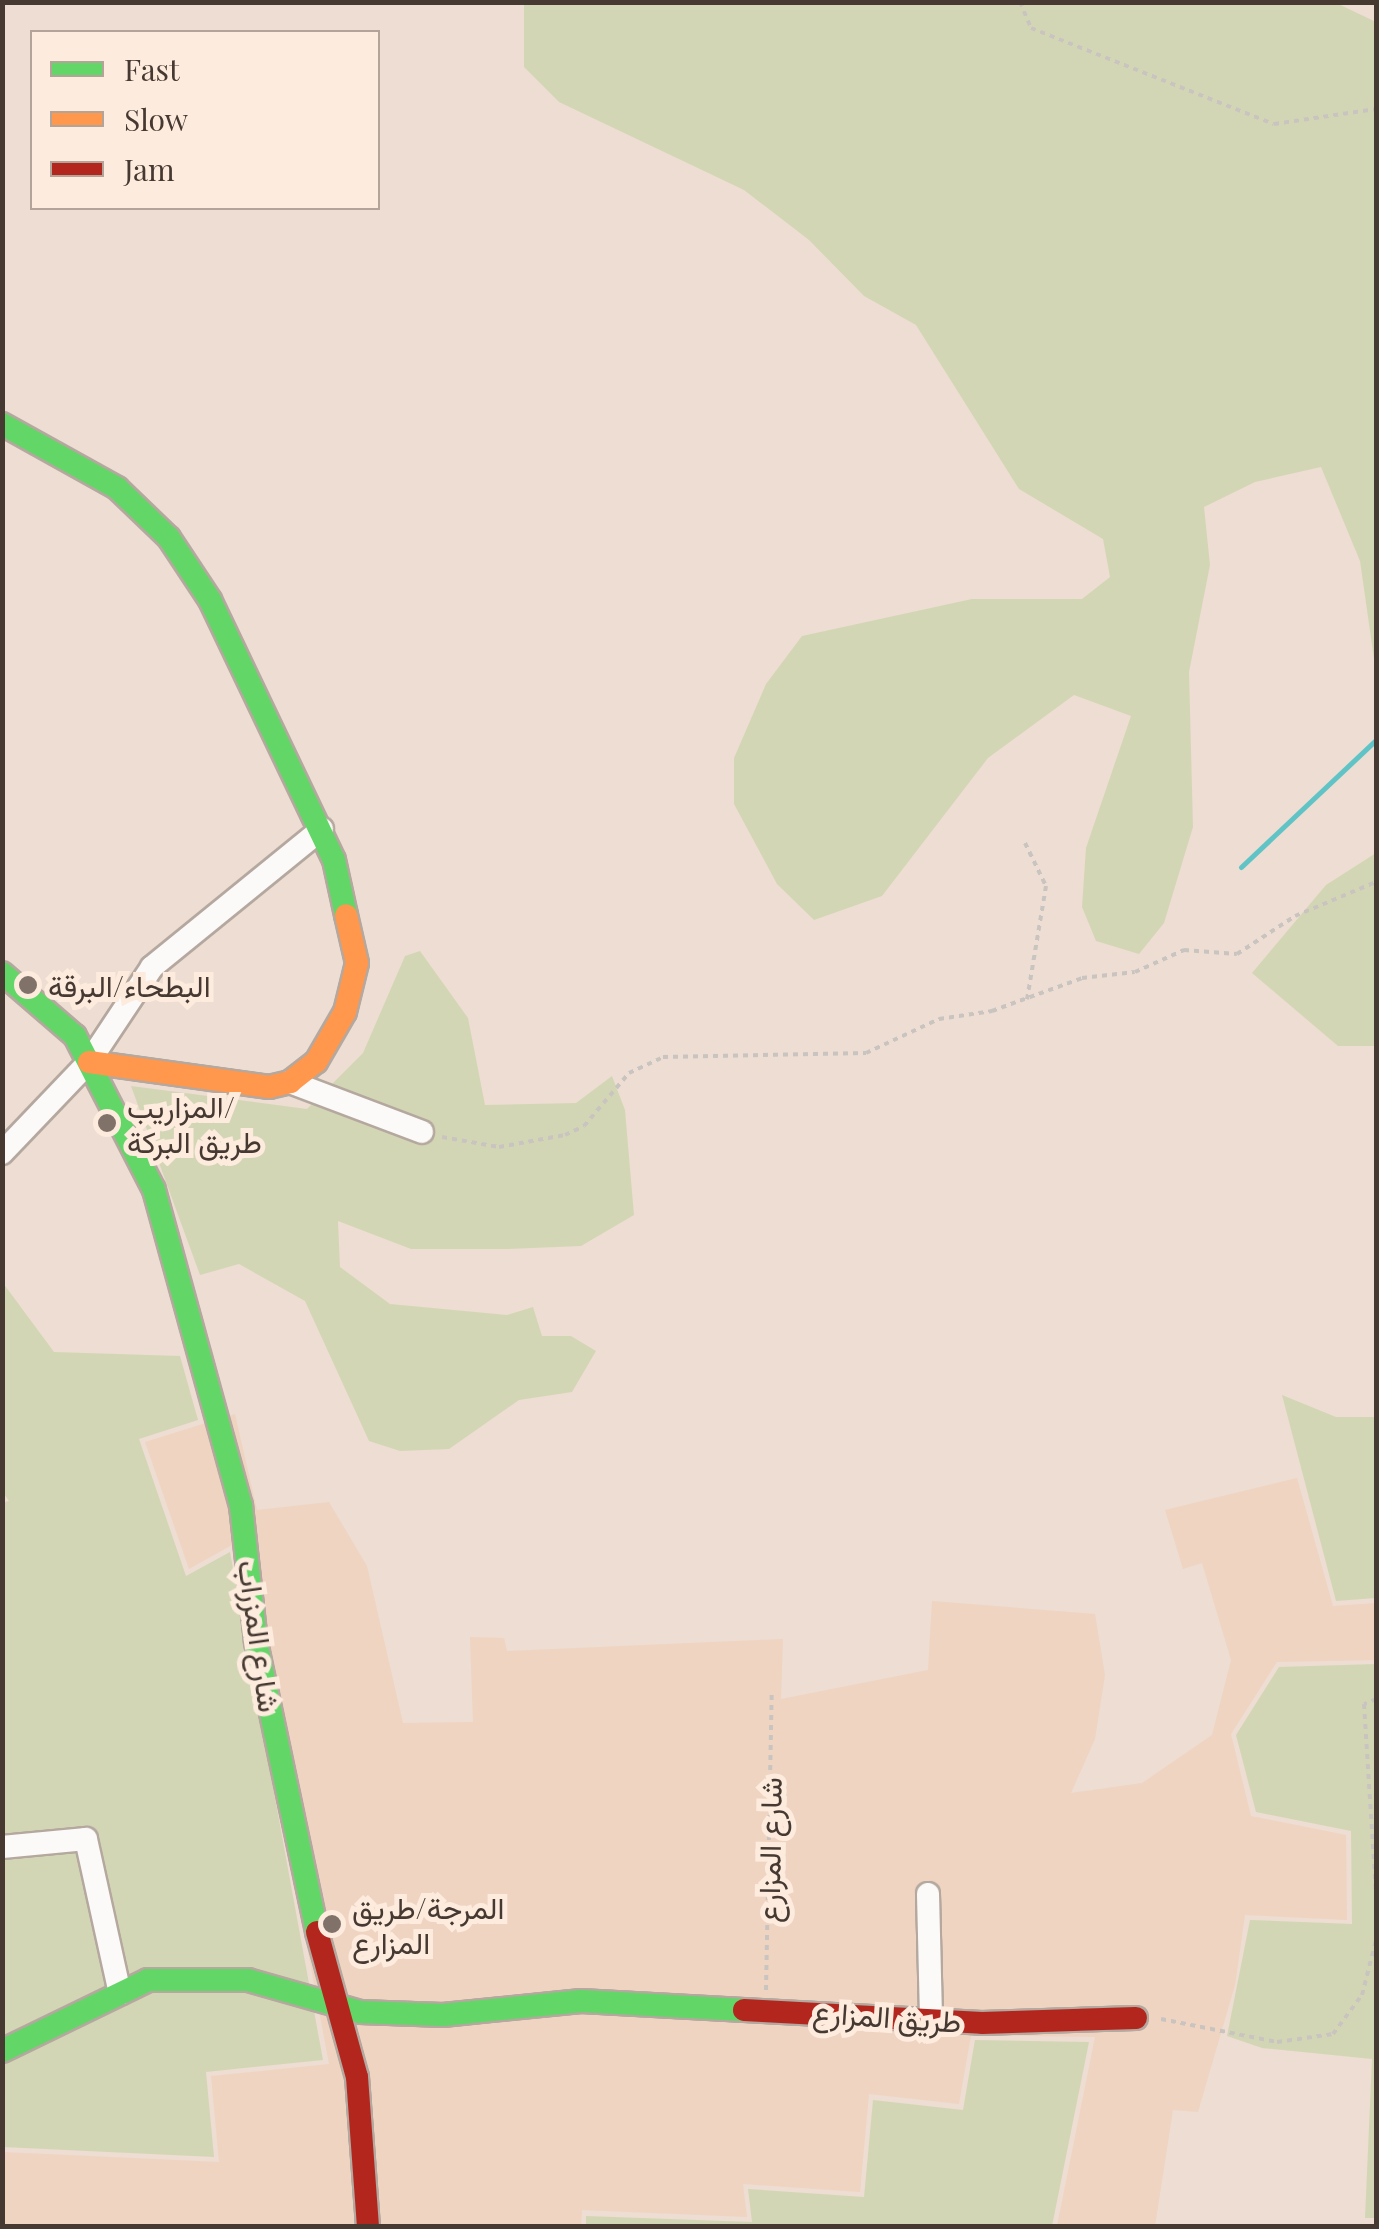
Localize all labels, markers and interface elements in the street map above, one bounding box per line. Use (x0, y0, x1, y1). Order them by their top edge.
legend (30, 30, 380, 210)
text: Fast (124, 49, 180, 89)
text: Slow (124, 99, 188, 139)
text: Jam (124, 149, 175, 189)
place label: البطحاء/البرقة (48, 967, 211, 1003)
marker: البطحاء/البرقة (17, 974, 39, 996)
place label: المزاريب/ طريق البركة (127, 1088, 262, 1158)
marker: المزاريب/ طريق البركة (96, 1112, 118, 1134)
street label: شارع المزراب (232, 1558, 288, 1714)
street label: شارع المزارع (750, 1777, 788, 1923)
place label: المرجة/طريق المزارع (352, 1889, 504, 1960)
marker: المرجة/طريق المزارع (321, 1913, 343, 1935)
street label: طريق المزارع (811, 1993, 963, 2039)

